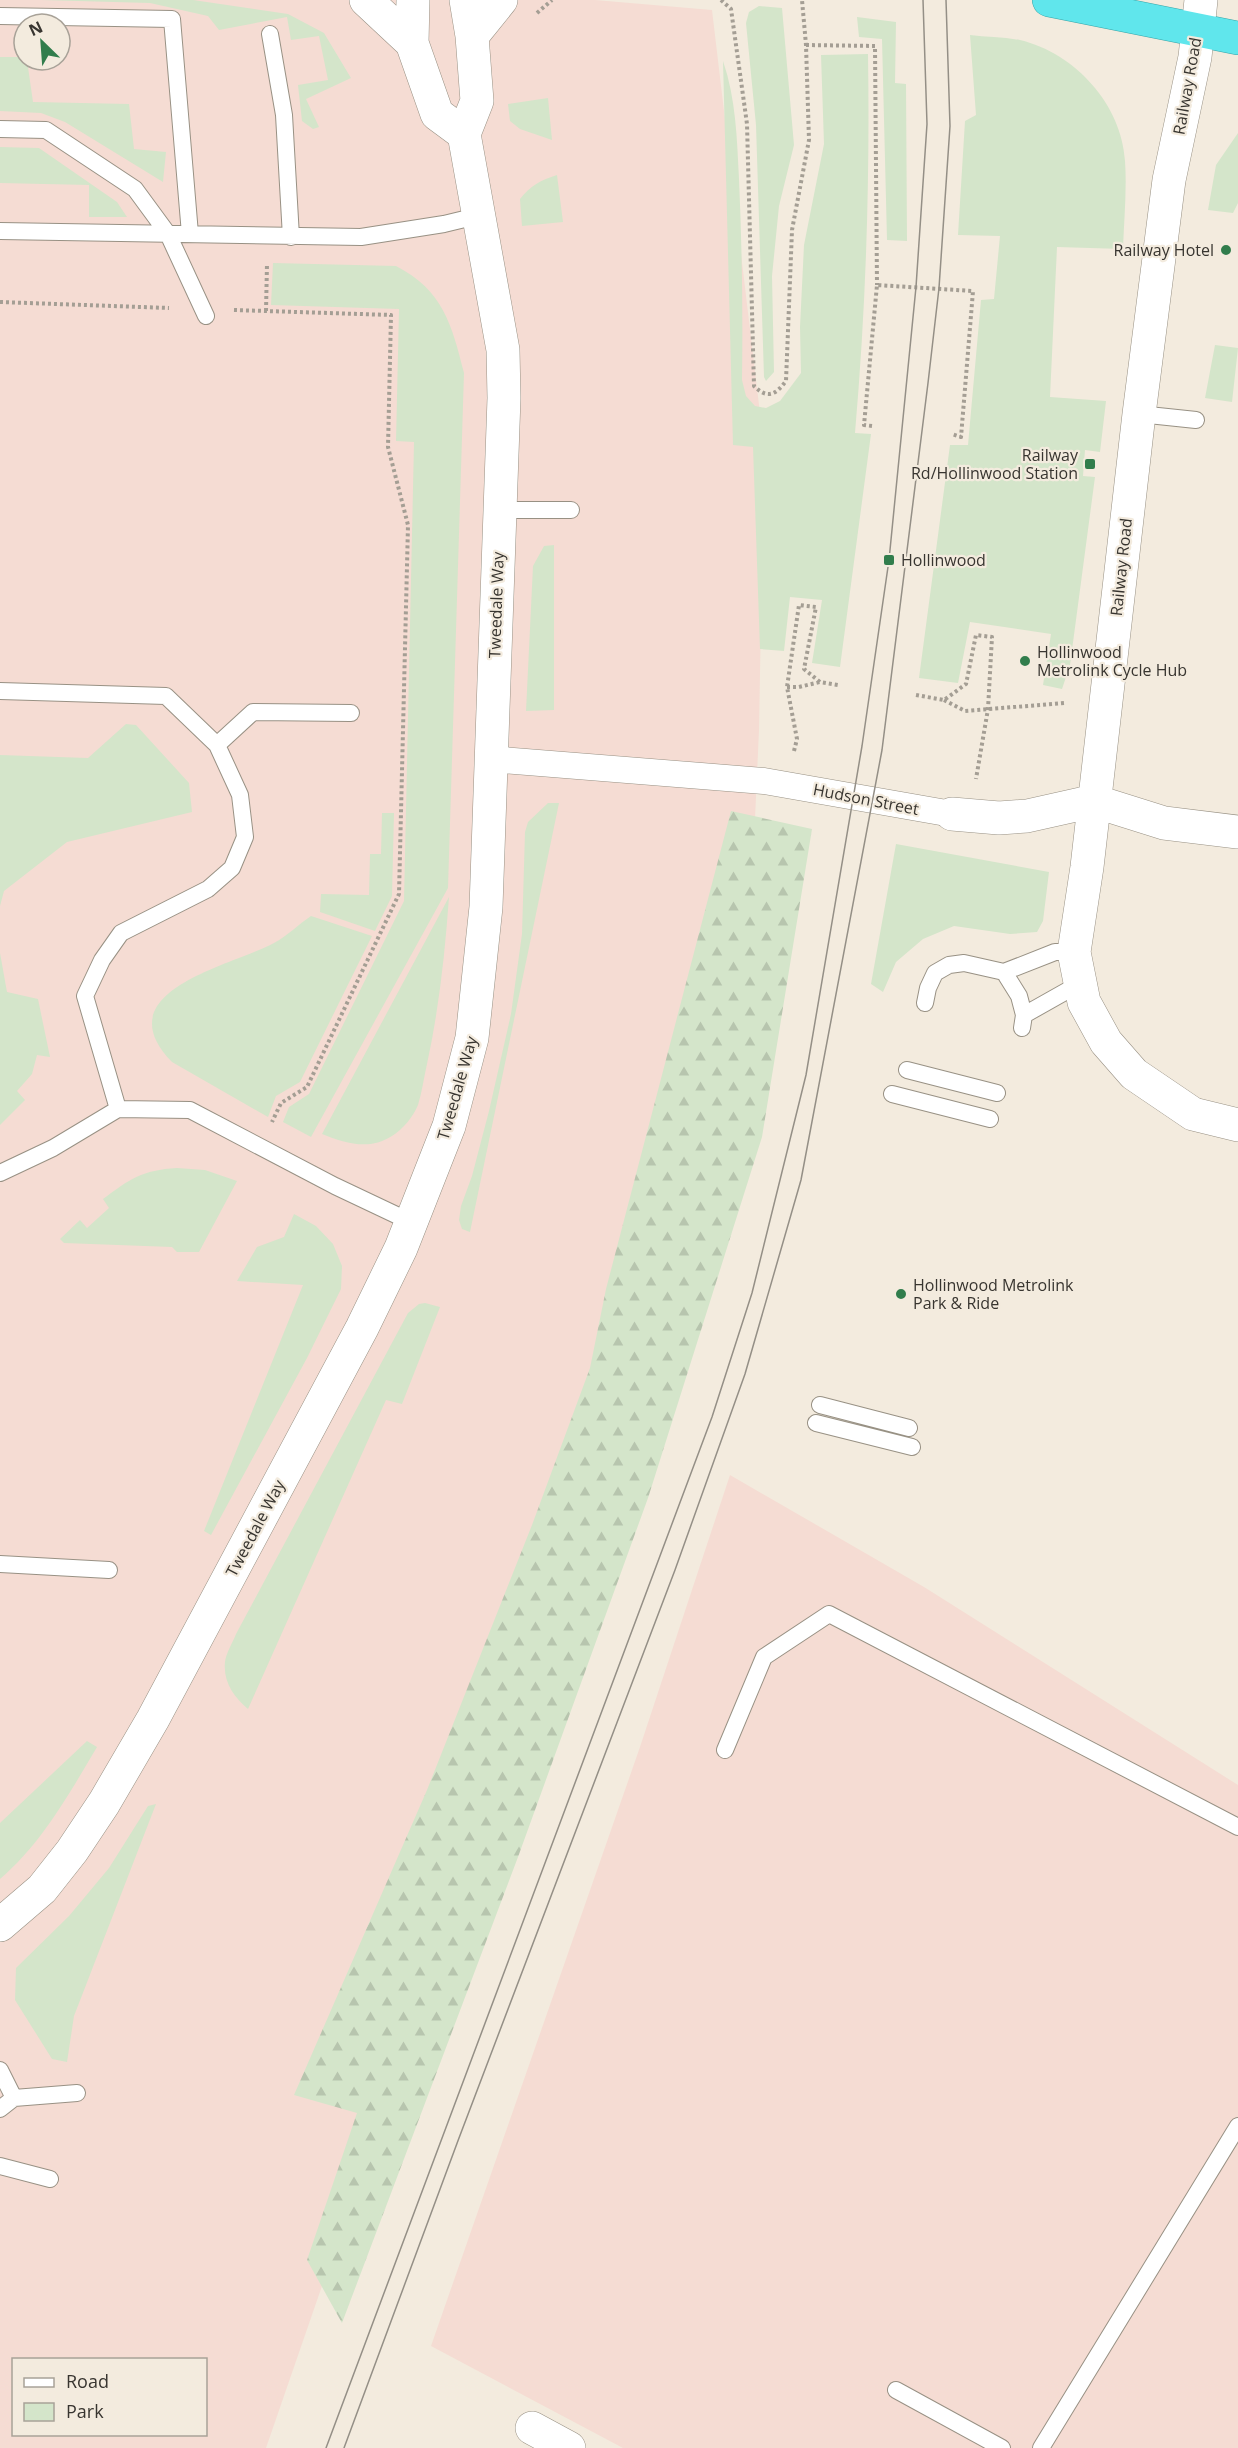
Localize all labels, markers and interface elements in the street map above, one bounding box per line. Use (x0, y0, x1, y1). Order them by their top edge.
north arrow (12, 12, 72, 72)
text: N (25, 16, 46, 41)
street label: Railway Road (1168, 36, 1206, 136)
place label: Railway Hotel (1114, 239, 1214, 261)
marker: Railway Hotel (1219, 243, 1233, 257)
place label: Railway Rd/Hollinwood Station (911, 444, 1079, 484)
marker: Railway Rd/Hollinwood Station (1083, 457, 1097, 471)
street label: Railway Road (1105, 517, 1137, 617)
place label: Hollinwood (901, 549, 986, 571)
street label: Tweedale Way (483, 550, 509, 659)
marker: Hollinwood (882, 553, 896, 567)
place label: Hollinwood Metrolink Cycle Hub (1037, 641, 1187, 681)
marker: Hollinwood Metrolink Cycle Hub (1018, 654, 1032, 668)
street label: Hudson Street (811, 778, 921, 820)
street label: Tweedale Way (432, 1033, 483, 1142)
place label: Hollinwood Metrolink Park & Ride (913, 1274, 1074, 1314)
marker: Hollinwood Metrolink Park & Ride (894, 1287, 908, 1301)
street label: Tweedale Way (220, 1475, 290, 1580)
legend (12, 2358, 207, 2436)
text: Road (66, 2369, 109, 2393)
text: Park (66, 2399, 104, 2423)

